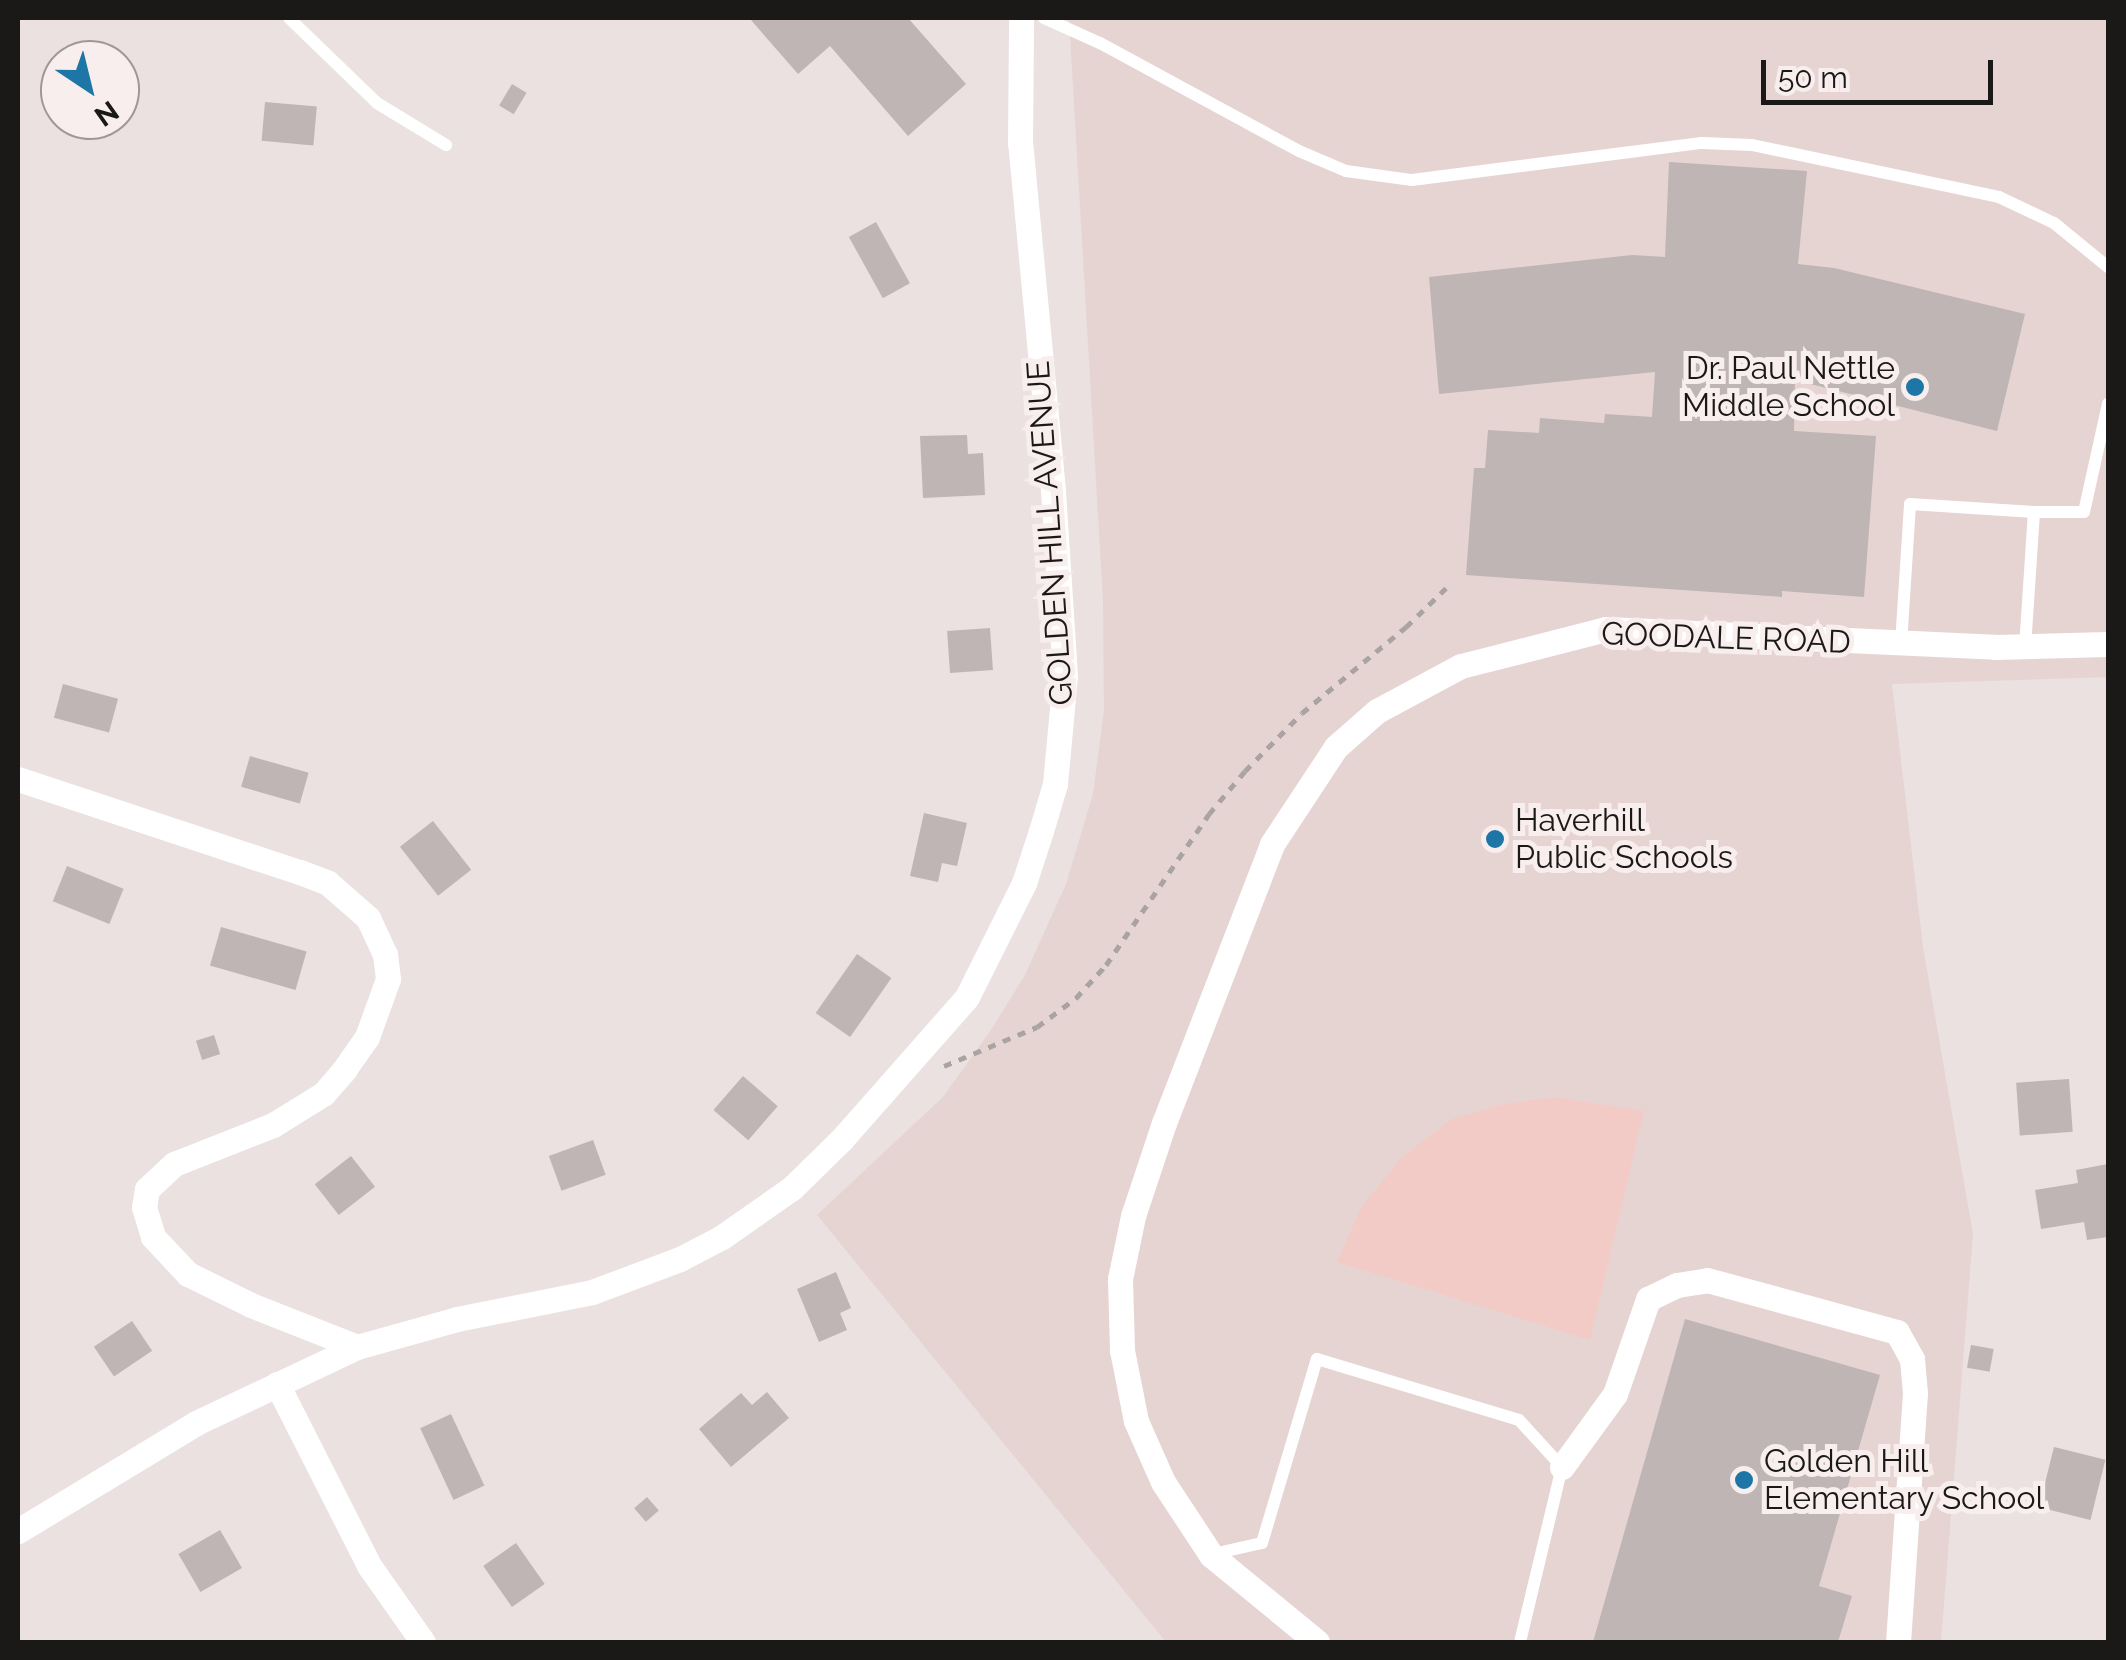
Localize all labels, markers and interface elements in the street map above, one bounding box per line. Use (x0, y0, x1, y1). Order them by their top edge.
north arrow (40, 40, 140, 140)
scale bar (1766, 40, 1998, 102)
text: 50 m (1778, 60, 1848, 95)
text: N (88, 94, 125, 133)
place label: Dr. Paul Nettle Middle School (1682, 350, 1895, 425)
street label: GOLDEN HILL AVENUE (1019, 358, 1081, 708)
marker: Dr. Paul Nettle Middle School (1904, 376, 1926, 398)
street label: GOODALE ROAD (1601, 614, 1851, 662)
place label: Haverhill Public Schools (1515, 802, 1733, 877)
marker: Haverhill Public Schools (1484, 828, 1506, 850)
place label: Golden Hill Elementary School (1764, 1443, 2045, 1518)
marker: Golden Hill Elementary School (1733, 1469, 1755, 1491)

